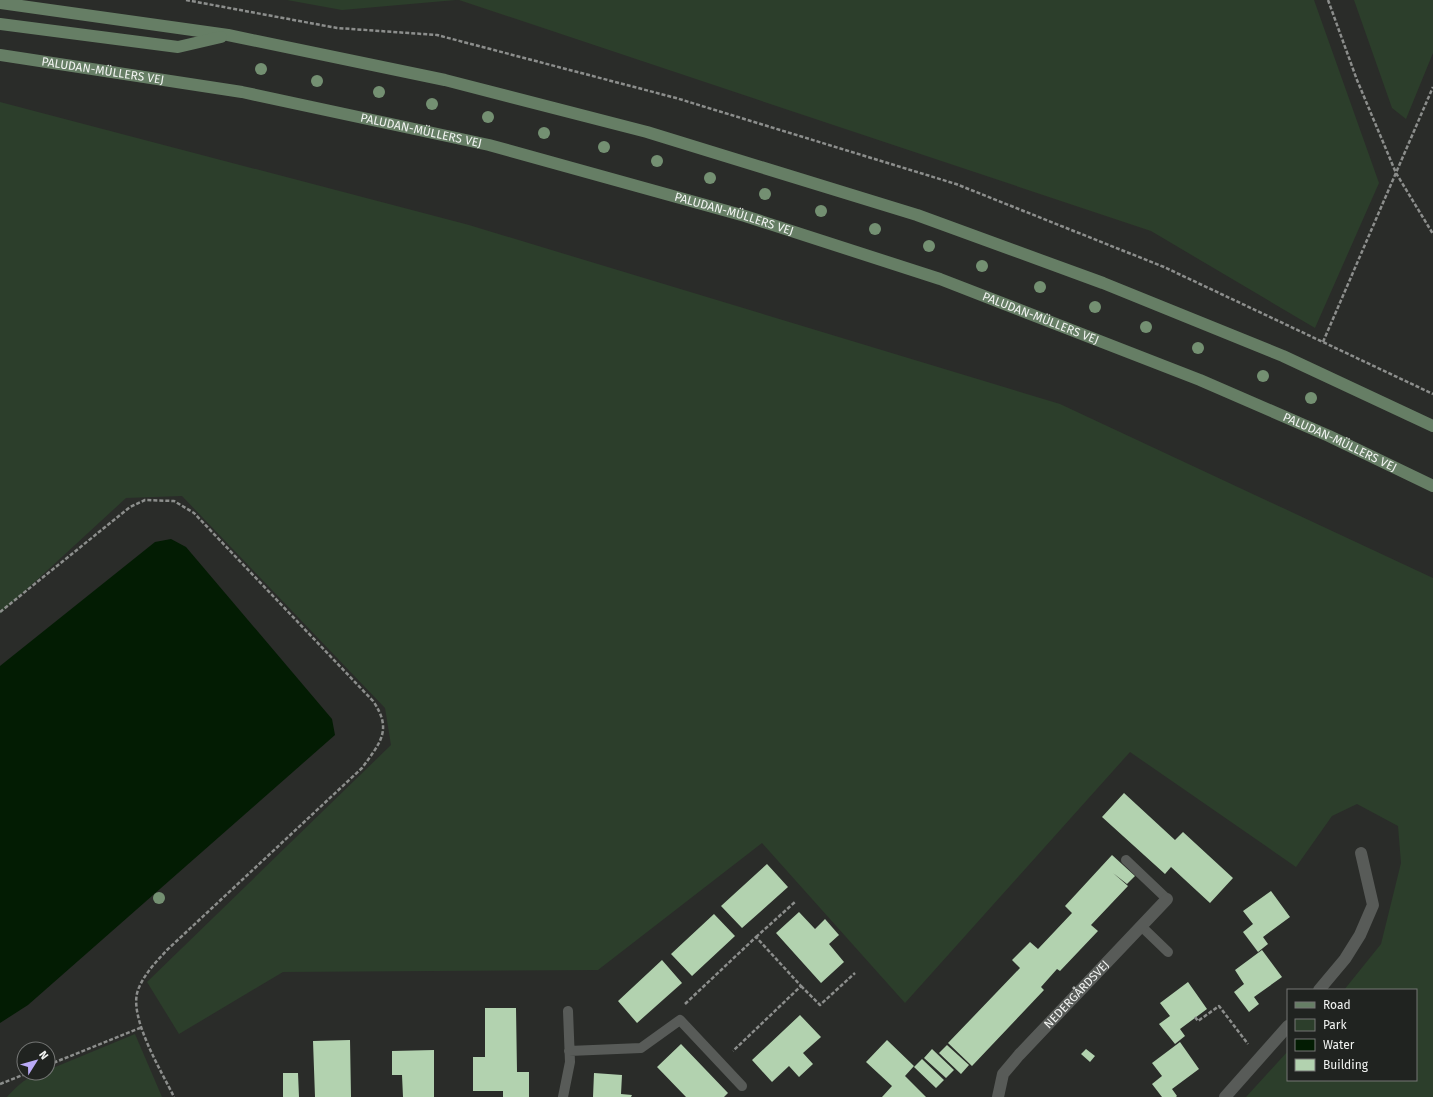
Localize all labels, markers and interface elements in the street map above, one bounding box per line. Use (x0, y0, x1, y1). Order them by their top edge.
street label: PALUDAN-MÜLLERS VEJ (41, 54, 165, 87)
street label: PALUDAN-MÜLLERS VEJ (359, 111, 483, 150)
street label: PALUDAN-MÜLLERS VEJ (673, 190, 795, 238)
street label: PALUDAN-MÜLLERS VEJ (980, 289, 1101, 347)
street label: PALUDAN-MÜLLERS VEJ (1281, 410, 1399, 474)
street label: NEDERGÅRDSVEJ (1041, 957, 1112, 1031)
legend (1287, 989, 1417, 1081)
text: Road (1323, 998, 1351, 1012)
text: Park (1323, 1018, 1347, 1032)
text: Water (1323, 1038, 1355, 1052)
north arrow (16, 1041, 56, 1081)
text: N (36, 1048, 51, 1062)
text: Building (1323, 1058, 1369, 1072)

